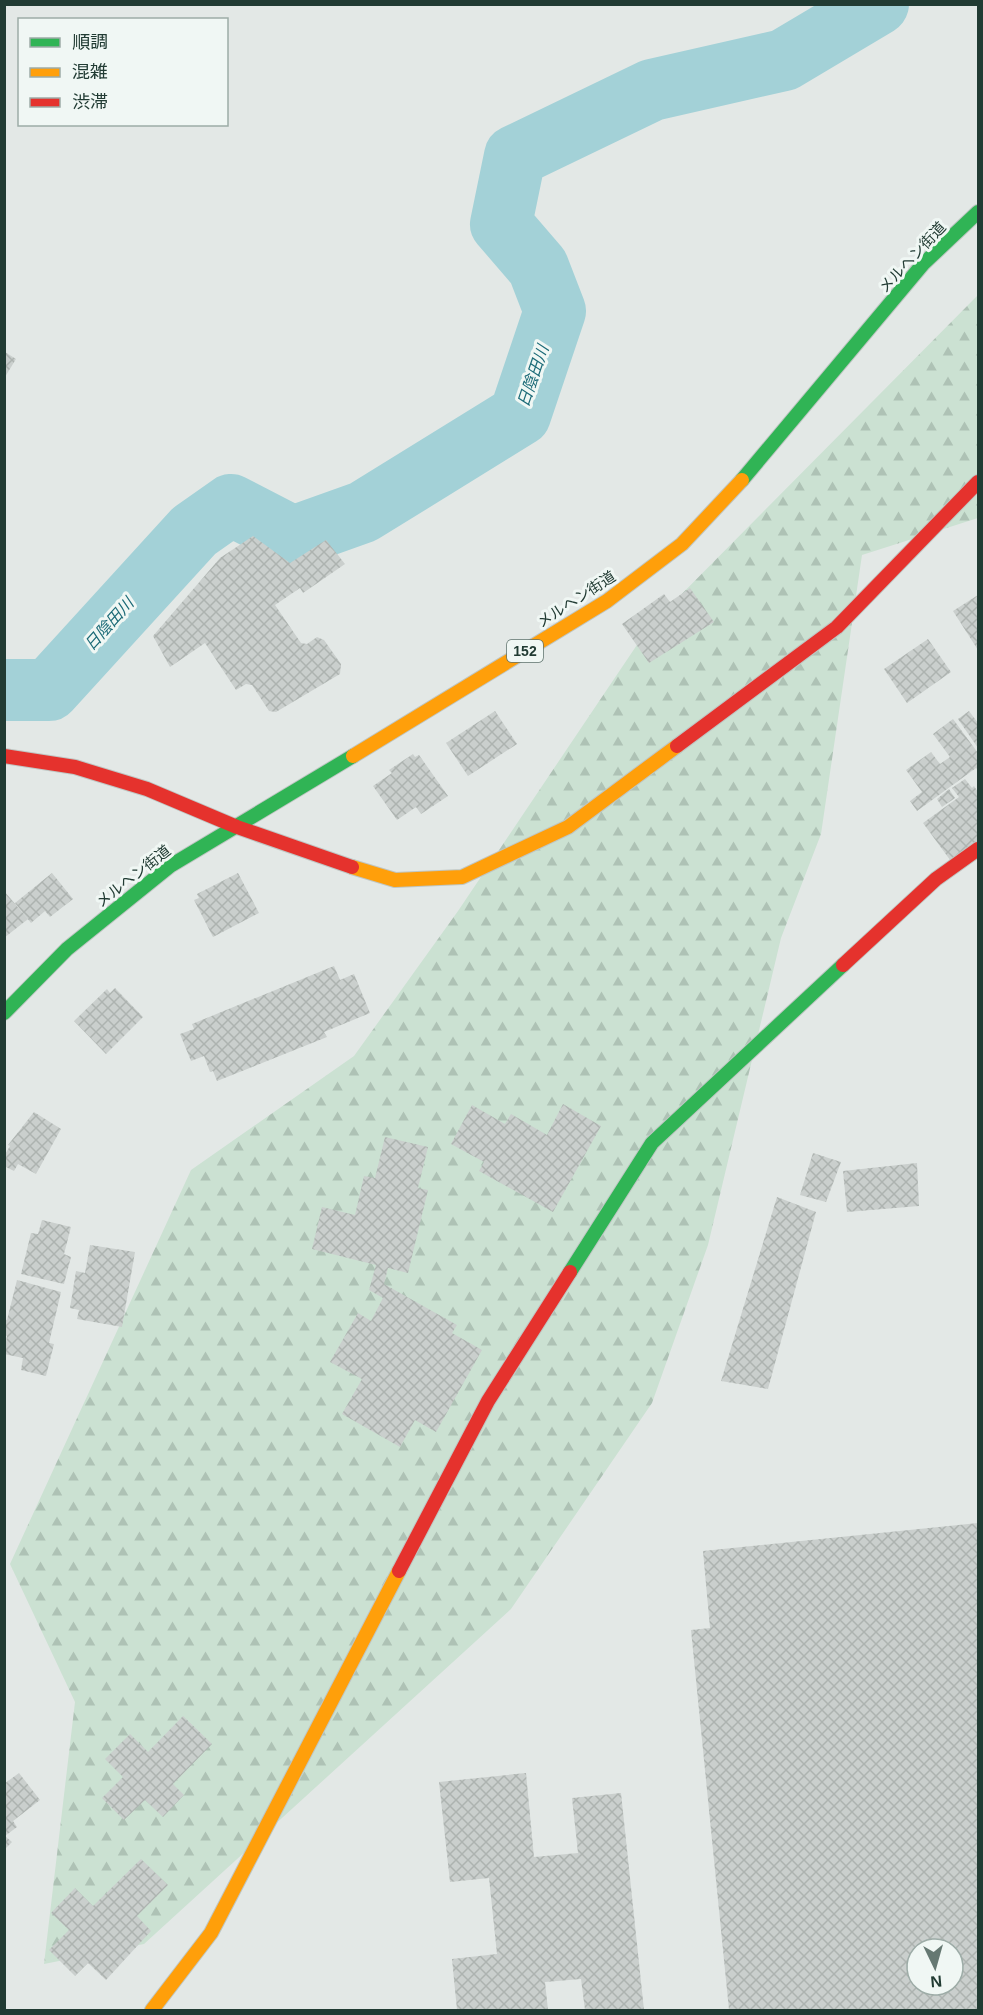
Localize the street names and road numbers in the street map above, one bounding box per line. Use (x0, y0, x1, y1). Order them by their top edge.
street label: メルヘン街道 (875, 218, 949, 296)
street label: メルヘン街道 (534, 567, 618, 631)
road number: 152 (507, 640, 543, 662)
street label: メルヘン街道 (92, 842, 174, 910)

